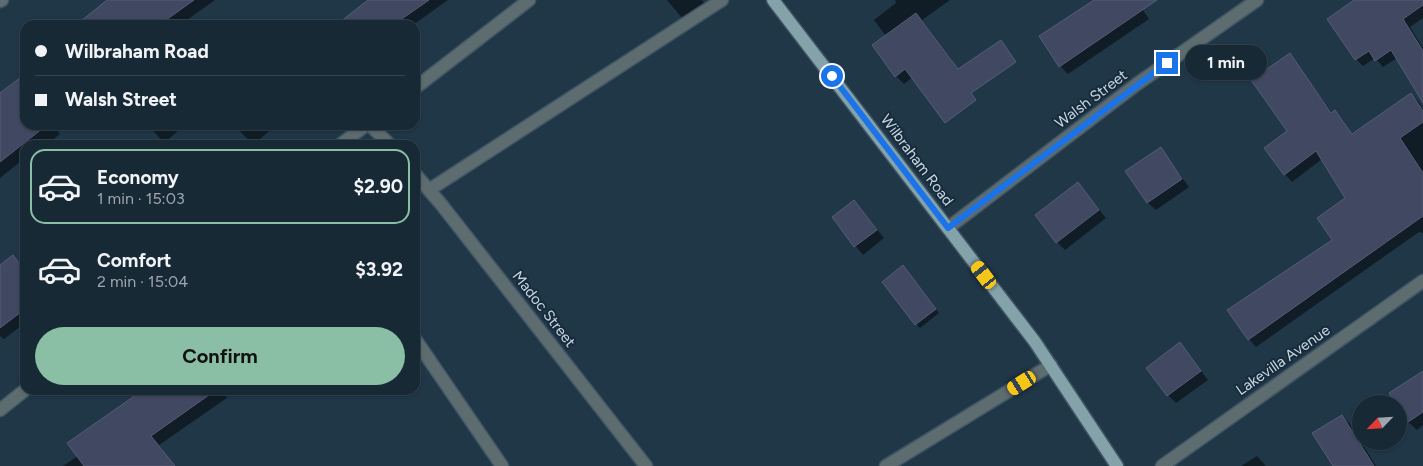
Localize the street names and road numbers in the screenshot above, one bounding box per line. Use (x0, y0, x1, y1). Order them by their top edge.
street label: Walsh Street (1051, 66, 1131, 132)
street label: Wilbraham Road (877, 111, 957, 209)
street label: Madoc Street (509, 267, 580, 351)
street label: Lakevilla Avenue (1233, 321, 1333, 399)

